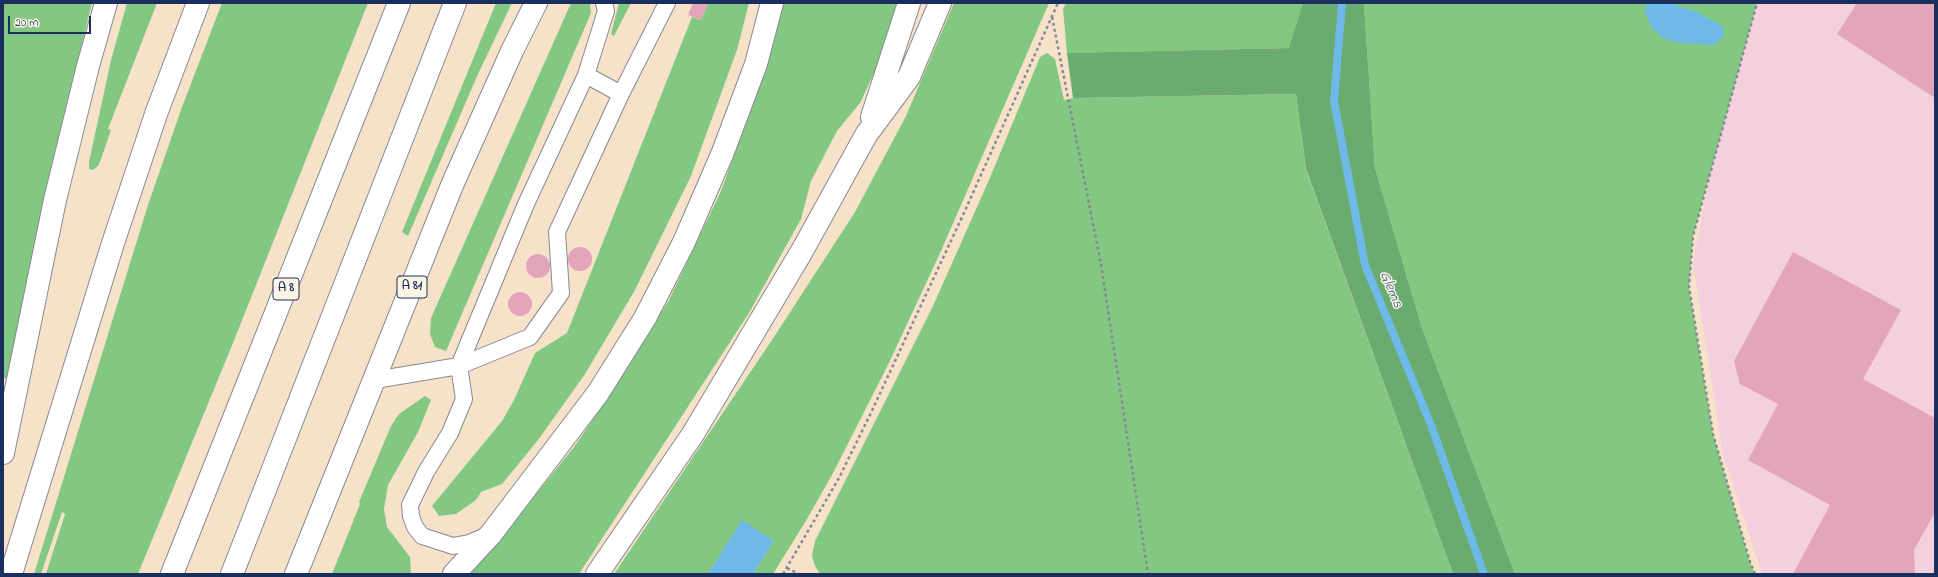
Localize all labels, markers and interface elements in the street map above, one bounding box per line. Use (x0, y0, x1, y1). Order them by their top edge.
scale bar (10, 8, 93, 34)
text: 20 m (15, 14, 38, 32)
water label: Glems (1374, 269, 1406, 311)
road number: A 81 (397, 276, 427, 298)
road number: A 8 (273, 278, 299, 300)

